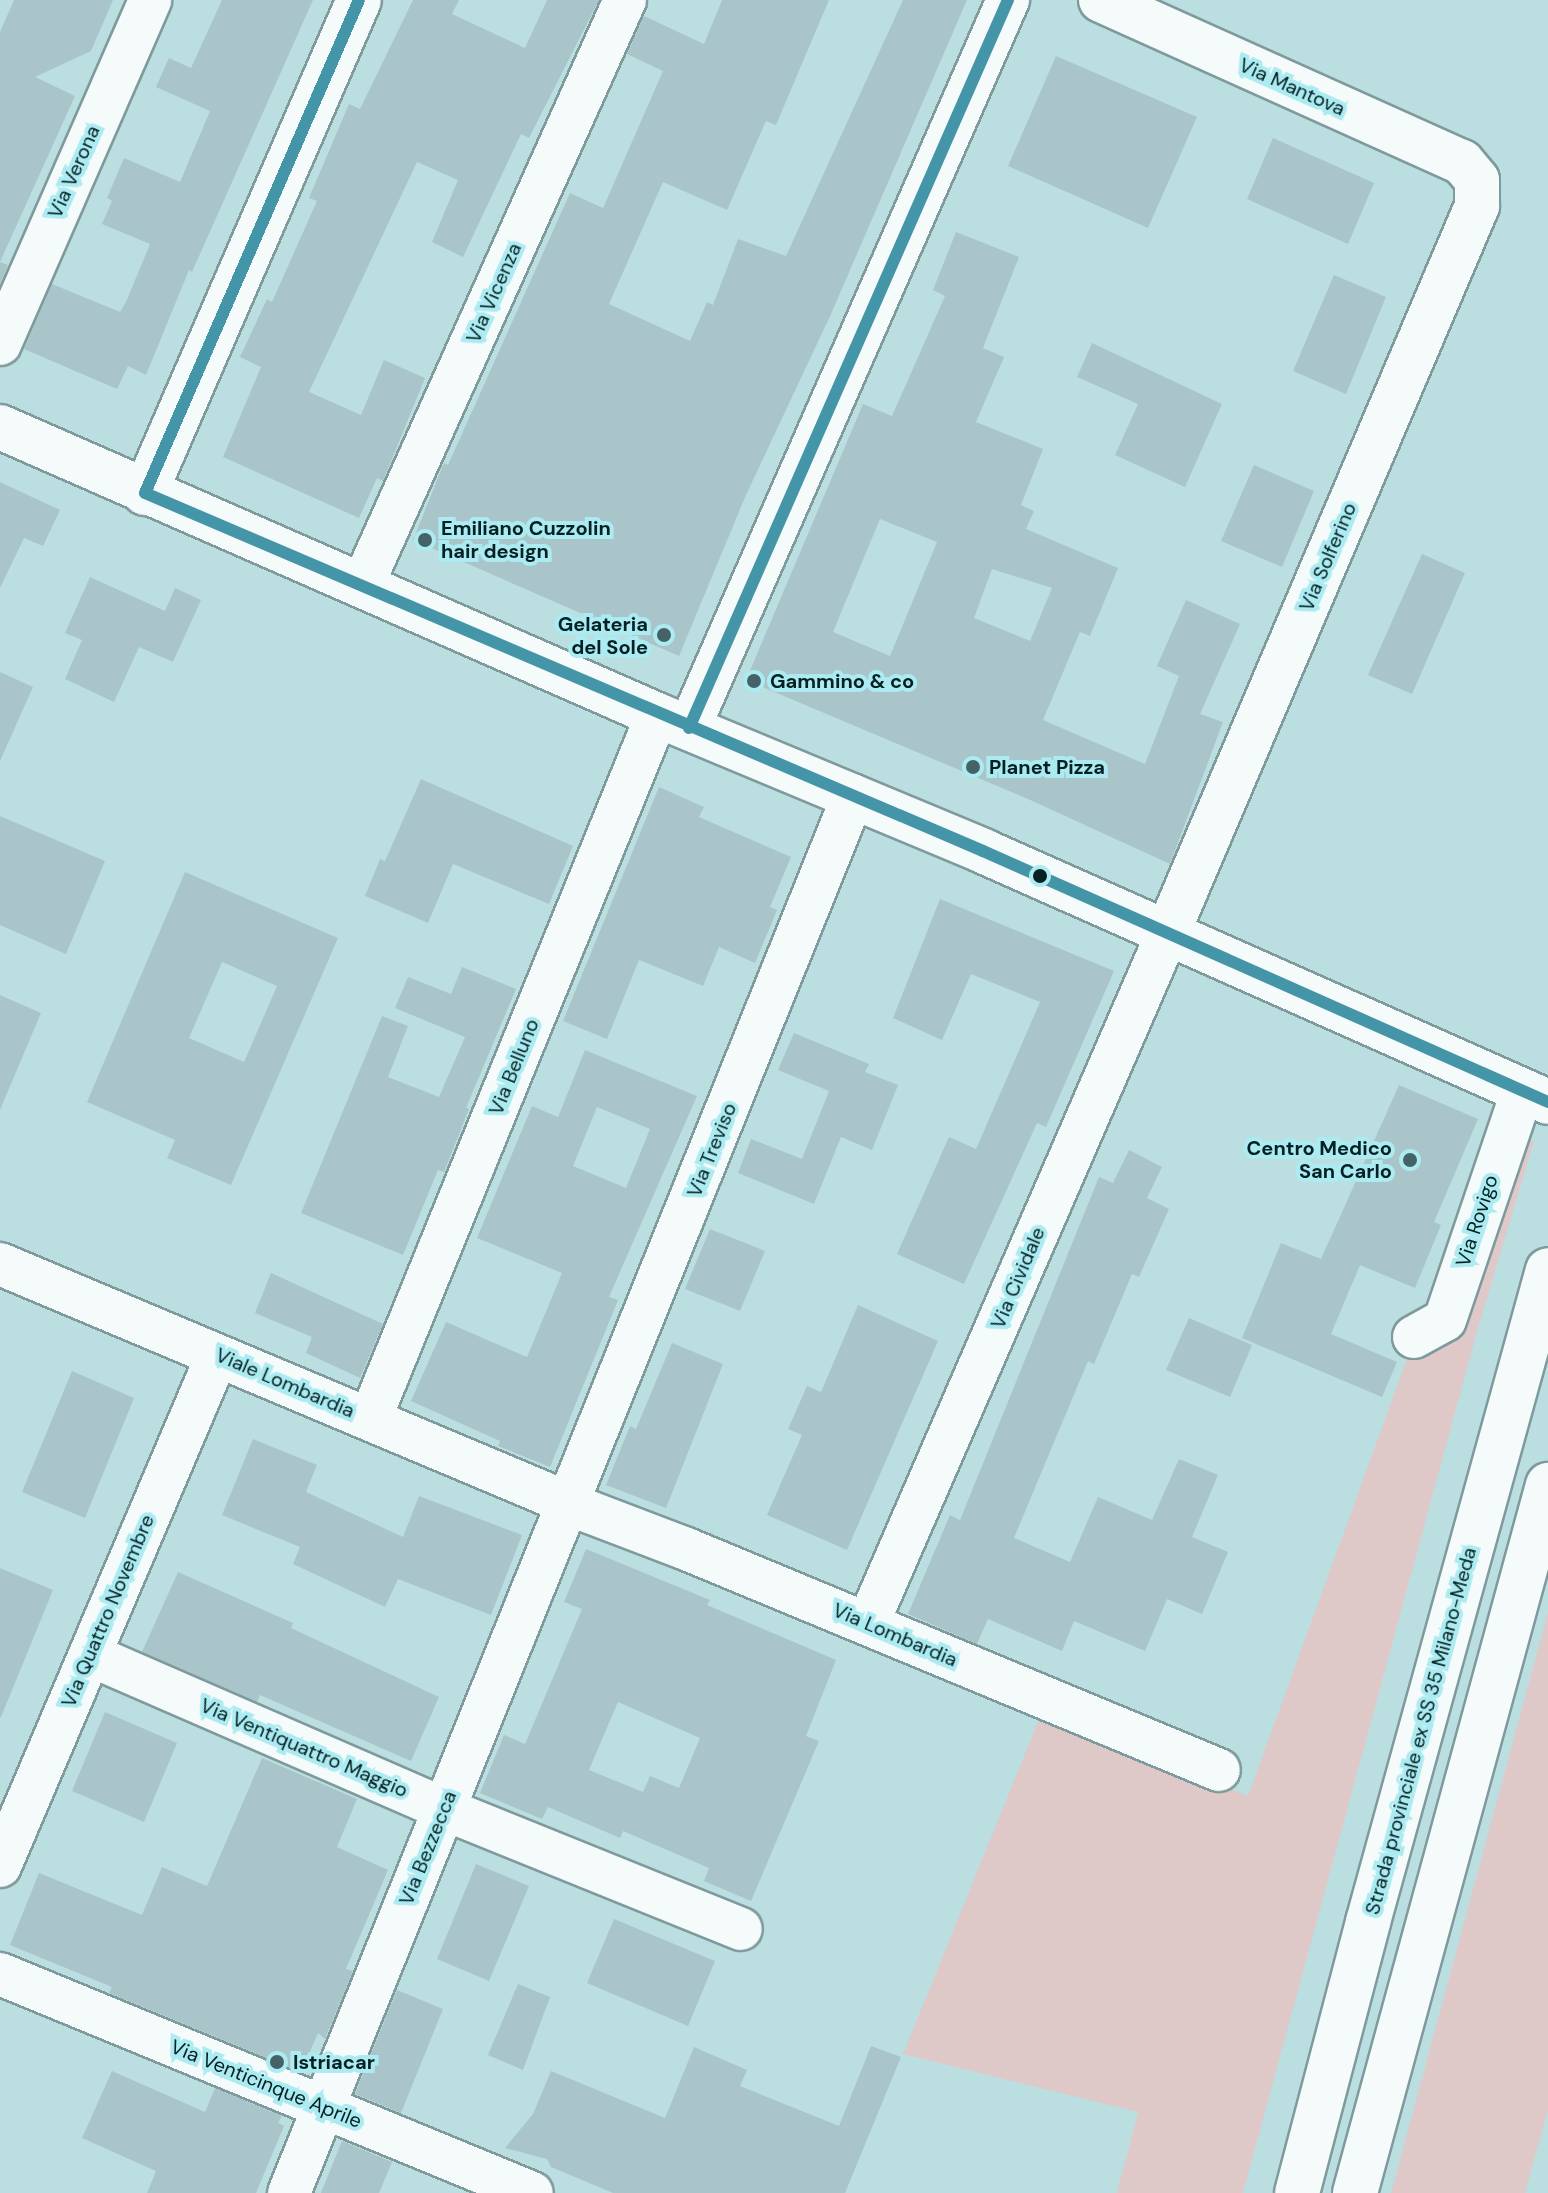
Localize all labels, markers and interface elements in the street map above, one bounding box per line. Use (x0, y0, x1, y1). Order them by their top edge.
street label: Via Mantova (1235, 53, 1349, 121)
street label: Via Verona (43, 122, 105, 222)
street label: Via Vicenza (461, 239, 527, 347)
street label: Via Solferino (1294, 499, 1362, 615)
place label: Emiliano Cuzzolin hair design (441, 516, 611, 563)
marker: Emiliano Cuzzolin hair design (416, 531, 434, 549)
place label: Gelateria del Sole (558, 612, 648, 659)
marker: Gelateria del Sole (655, 626, 673, 644)
place label: Gammino & co (770, 669, 914, 693)
marker: Gammino & co (745, 672, 763, 690)
place label: Planet Pizza (989, 755, 1105, 779)
marker: Planet Pizza (964, 758, 982, 776)
unlabelled marker (1032, 868, 1048, 884)
street label: Via Belluno (484, 1015, 544, 1119)
street label: Via Treviso (682, 1099, 742, 1201)
place label: Centro Medico San Carlo (1247, 1136, 1392, 1183)
marker: Centro Medico San Carlo (1399, 1149, 1421, 1171)
street label: Via Rovigo (1451, 1172, 1503, 1270)
street label: Via Cividale (986, 1224, 1050, 1332)
street label: Viale Lombardia (212, 1343, 358, 1423)
street label: Via Quattro Novembre (56, 1511, 160, 1711)
street label: Strada provinciale ex SS 35 Milano-Meda (1360, 1545, 1482, 1917)
street label: Via Lombardia (829, 1598, 961, 1672)
street label: Via Ventiquattro Maggio (197, 1693, 411, 1803)
street label: Via Bezzecca (394, 1787, 462, 1909)
street label: Via Venticinque Aprile (167, 2035, 365, 2133)
place label: Istriacar (293, 2050, 375, 2074)
marker: Istriacar (268, 2053, 286, 2071)

